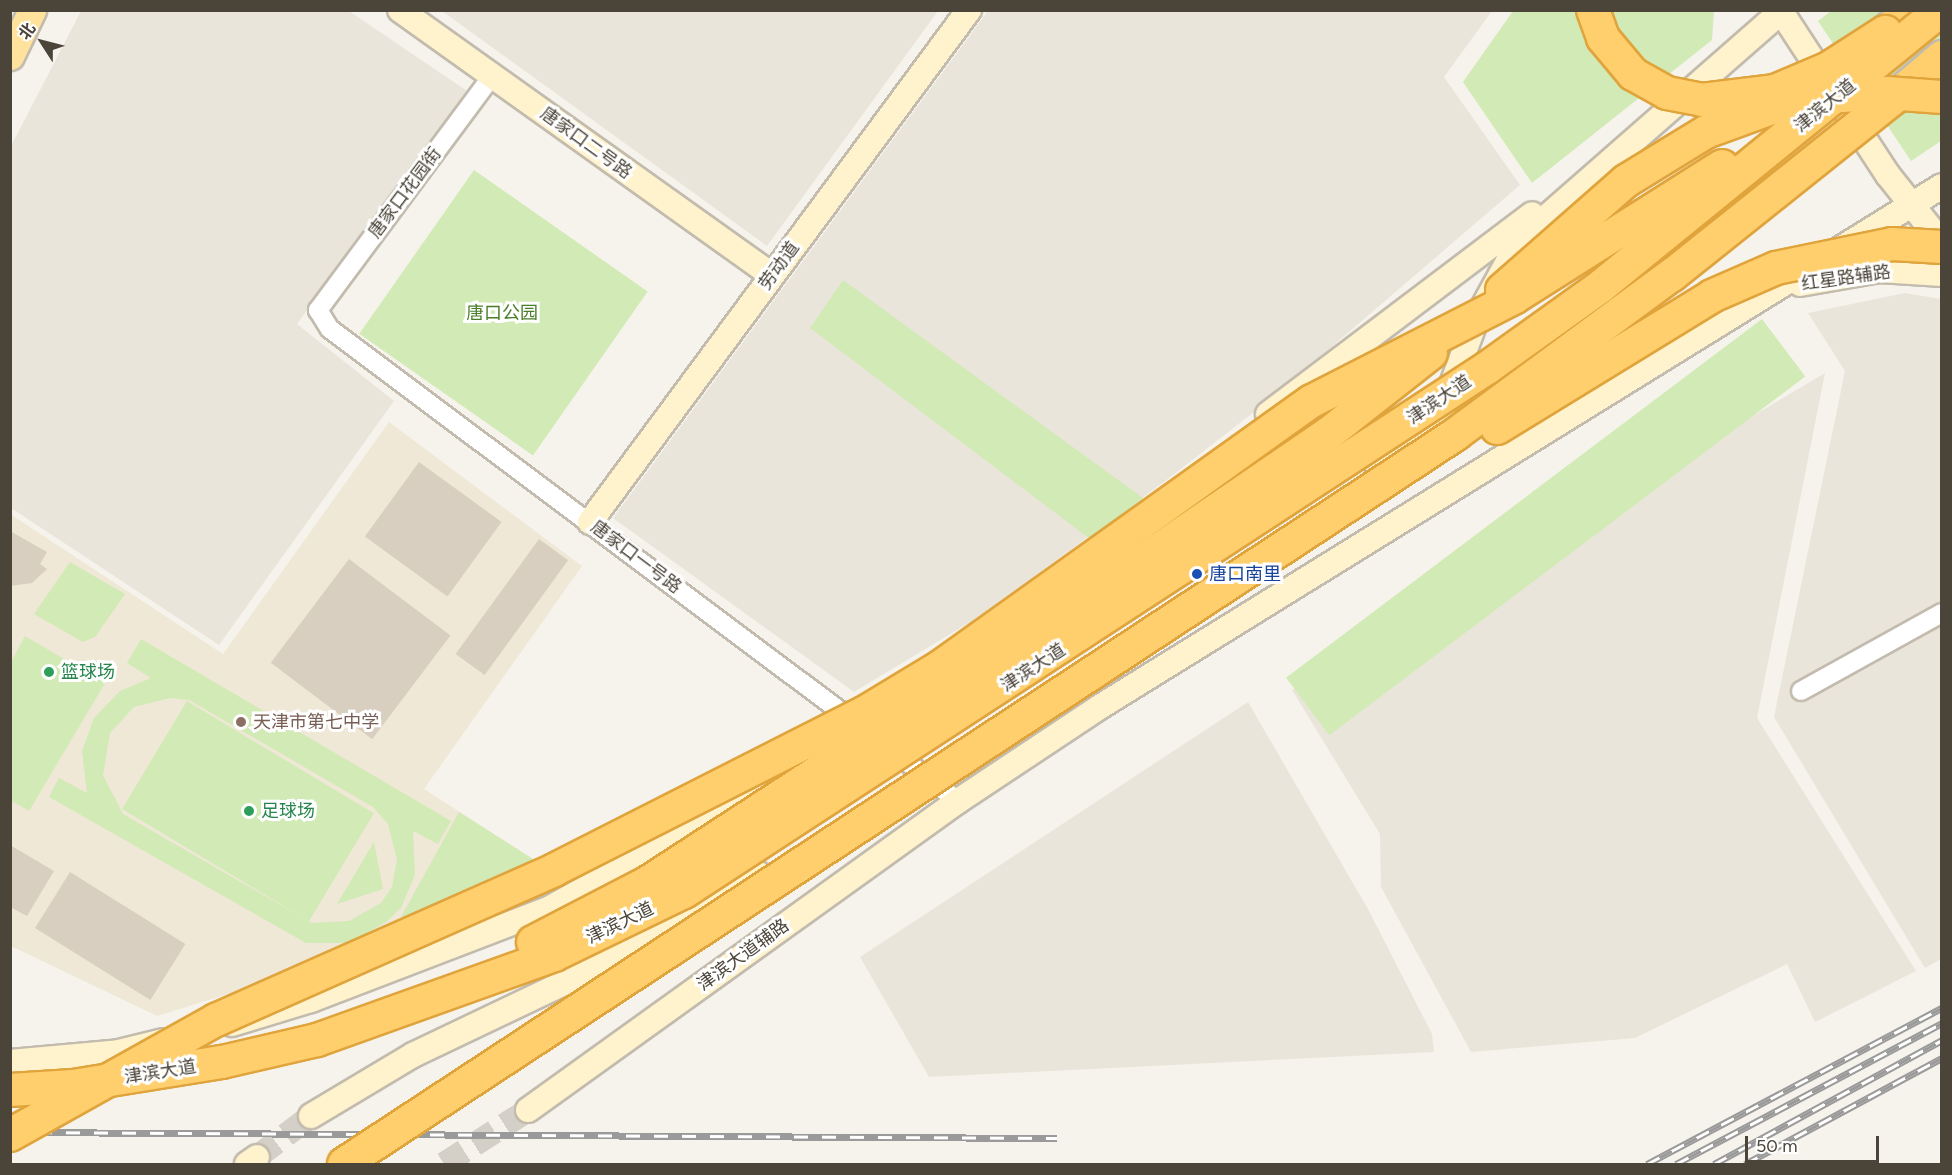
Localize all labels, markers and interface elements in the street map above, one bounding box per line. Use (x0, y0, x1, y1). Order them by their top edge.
north arrow (12, 12, 72, 72)
text: 北 (15, 19, 39, 43)
street label: 津滨大道 (1790, 75, 1860, 137)
street label: 唐家口二号路 (536, 103, 636, 183)
street label: 唐家口花园街 (364, 143, 446, 243)
street label: 劳动道 (754, 238, 804, 294)
street label: 红星路辅路 (1800, 261, 1892, 295)
park label: 唐口公园 (466, 302, 538, 324)
street label: 津滨大道 (1403, 371, 1475, 429)
street label: 唐家口一号路 (586, 516, 686, 598)
place label: 唐口南里 (1209, 563, 1281, 585)
marker: 唐口南里 (1190, 567, 1204, 581)
street label: 津滨大道 (997, 639, 1069, 697)
place label: 篮球场 (61, 661, 115, 683)
marker: 篮球场 (42, 665, 56, 679)
place label: 天津市第七中学 (253, 711, 379, 733)
marker: 天津市第七中学 (234, 715, 248, 729)
place label: 足球场 (261, 800, 315, 822)
marker: 足球场 (242, 804, 256, 818)
street label: 津滨大道 (583, 898, 657, 948)
street label: 津滨大道辅路 (693, 915, 793, 995)
street label: 津滨大道 (123, 1056, 197, 1088)
scale bar (1748, 1124, 1882, 1162)
text: 50 m (1756, 1135, 1798, 1157)

